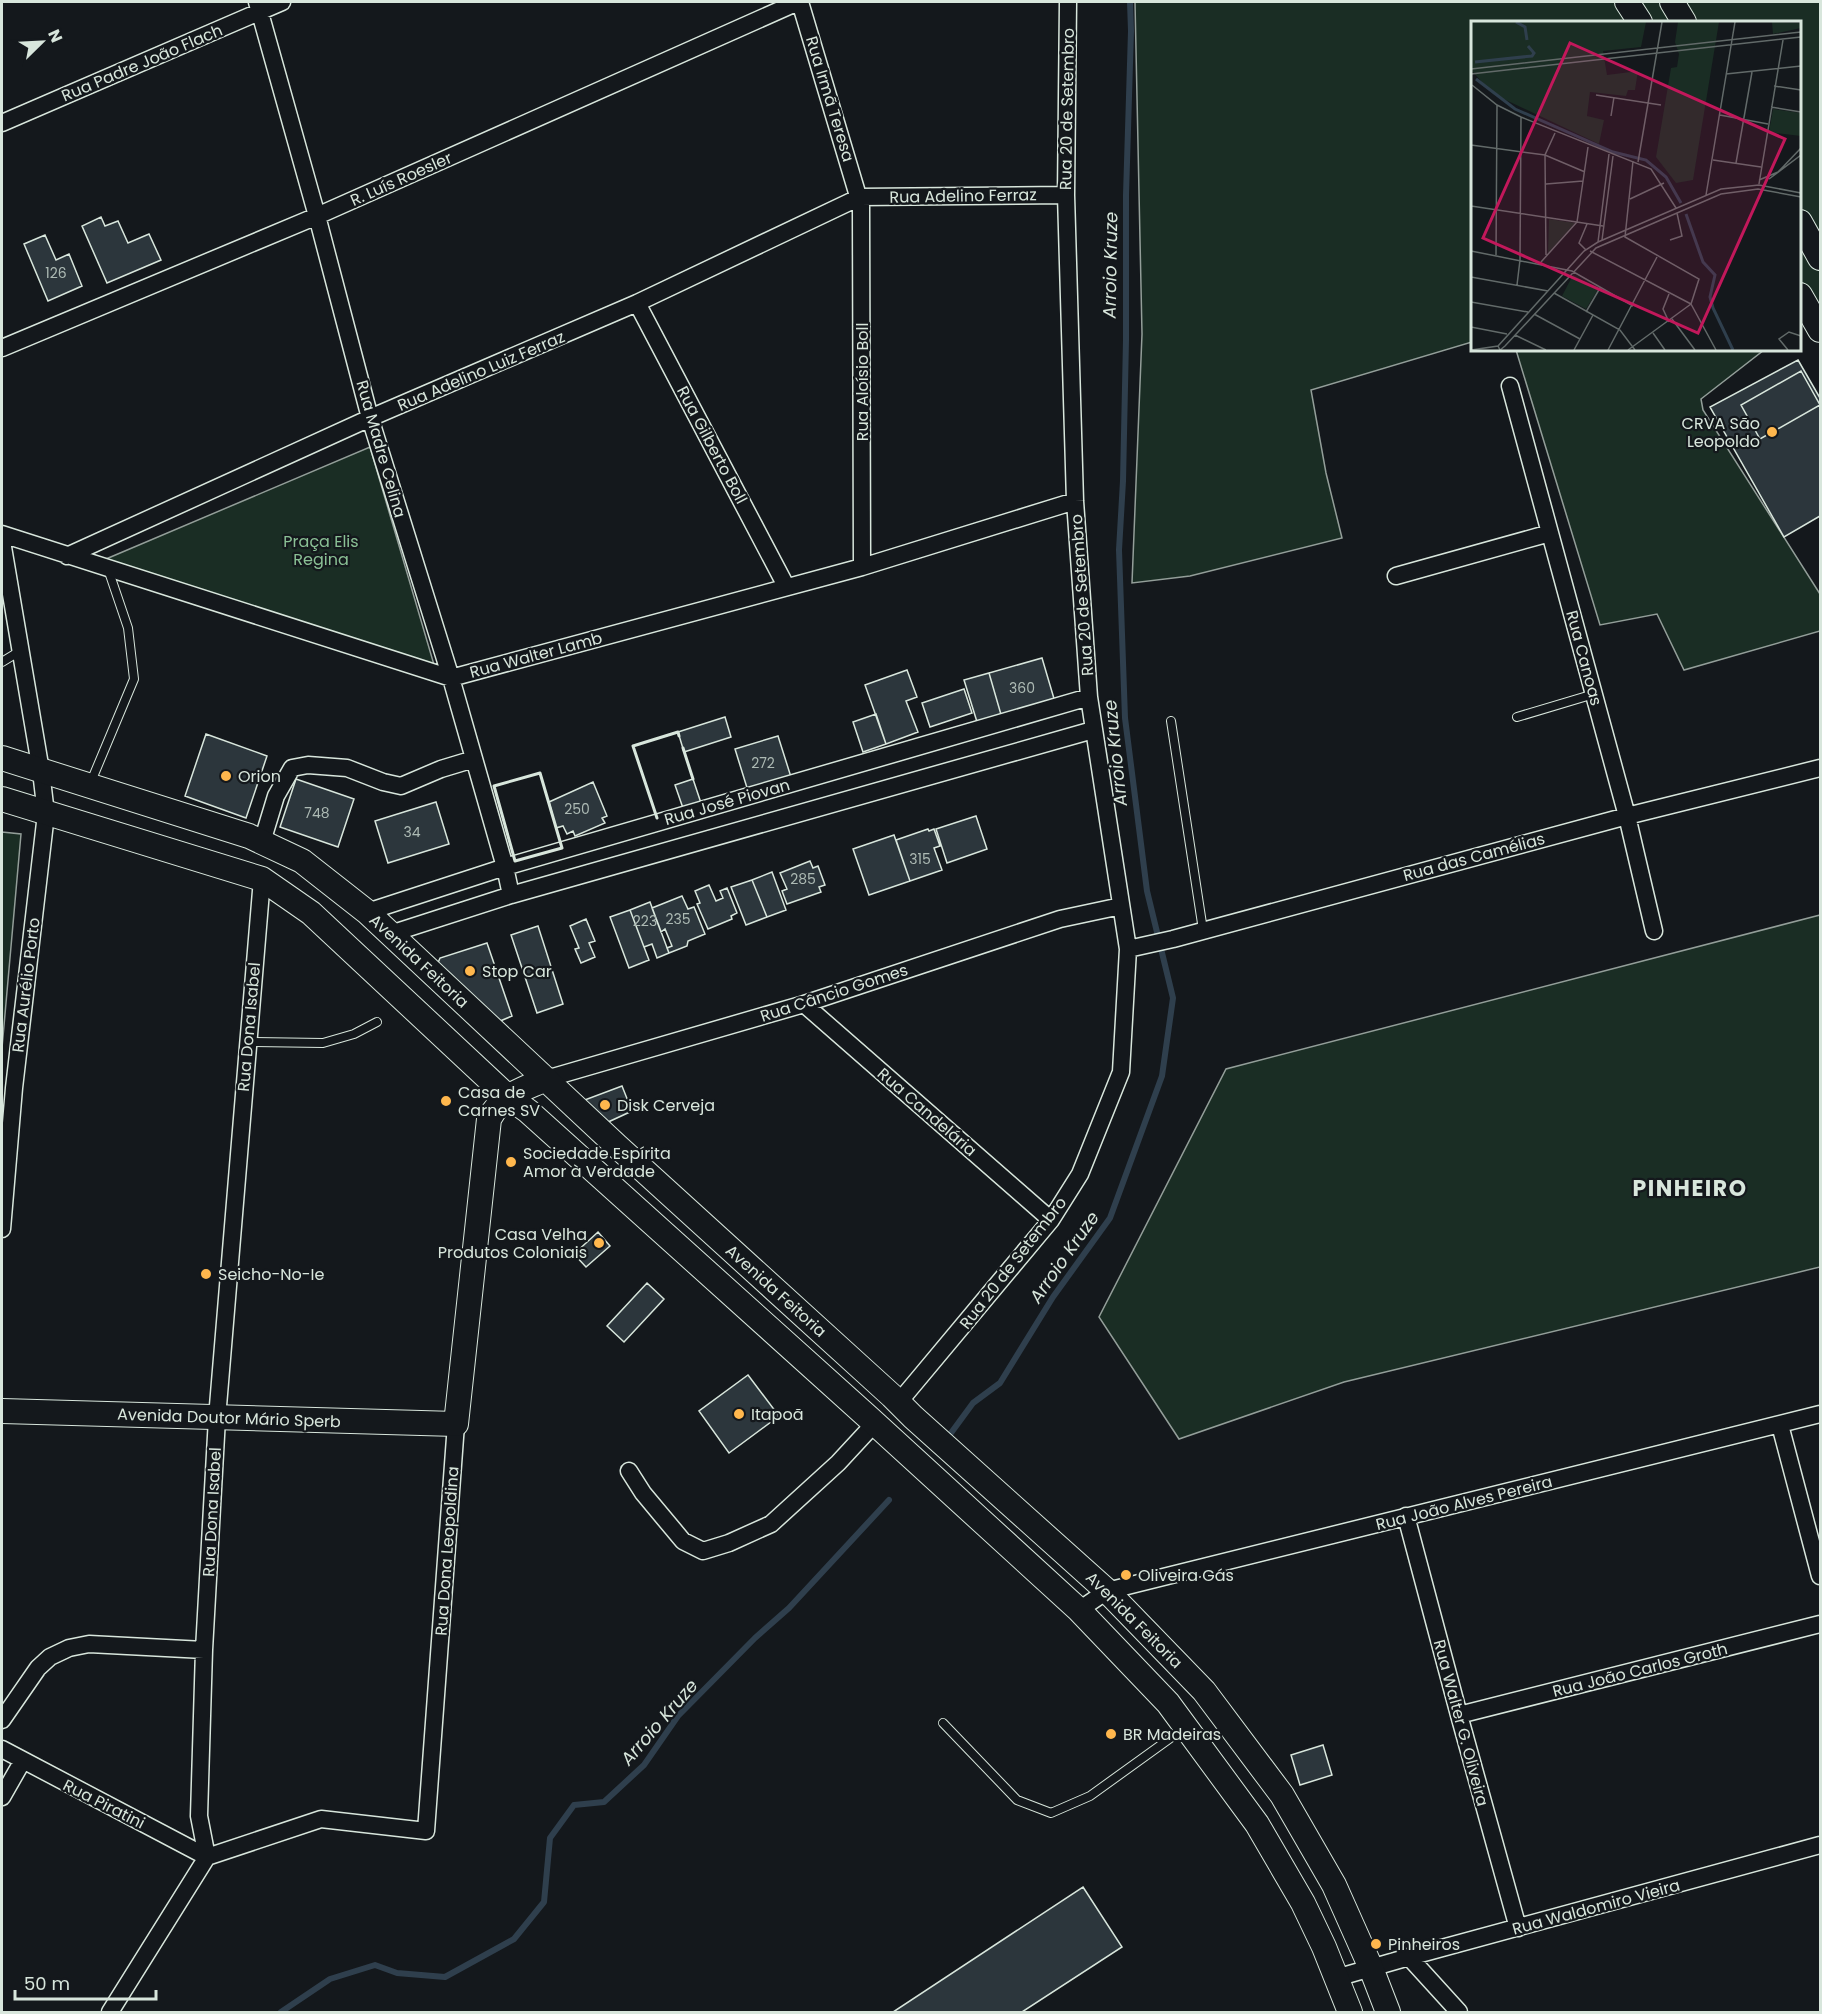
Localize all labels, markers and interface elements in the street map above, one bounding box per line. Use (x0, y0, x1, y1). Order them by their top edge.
north arrow (12, 12, 72, 72)
street label: Rua Padre João Flach (58, 19, 226, 107)
inset map (1471, 21, 1801, 351)
text: N (42, 26, 68, 46)
street label: Rua 20 de Setembro (1054, 28, 1080, 190)
street label: Rua Irmã Teresa (800, 33, 860, 165)
street label: R. Luís Roesler (346, 146, 456, 212)
street label: Rua Adelino Ferraz (889, 183, 1037, 209)
water label: Arroio Kruze (1097, 211, 1123, 320)
house number: 126 (45, 263, 67, 283)
street label: Rua Aloísio Boll (851, 323, 874, 441)
street label: Rua Adelino Luiz Ferraz (394, 325, 568, 417)
street label: Rua Madre Celina (350, 378, 412, 520)
street label: Rua Gilberto Boll (671, 382, 753, 508)
place label: CRVA São Leopoldo (1682, 412, 1760, 453)
marker: CRVA São Leopoldo (1765, 425, 1779, 439)
street label: Rua 20 de Setembro (1065, 513, 1099, 677)
park label: Praça Elis Regina (283, 530, 359, 571)
street label: Rua Canoas (1560, 608, 1608, 708)
street label: Rua Walter Lamb (467, 626, 605, 684)
house number: 360 (1009, 678, 1035, 698)
water label: Arroio Kruze (1097, 699, 1133, 808)
house number: 272 (751, 753, 775, 773)
place label: Orion (238, 765, 281, 788)
marker: Orion (219, 769, 233, 783)
street label: Rua José Piovan (661, 773, 793, 831)
house number: 250 (564, 799, 590, 819)
house number: 748 (304, 803, 330, 823)
house number: 34 (403, 822, 421, 842)
street label: Rua das Camélias (1401, 827, 1547, 887)
house number: 315 (909, 849, 931, 869)
house number: 285 (790, 869, 816, 889)
street label: Avenida Feitoria (364, 909, 474, 1013)
house number: 235 (665, 909, 691, 929)
house number: 223 (633, 911, 657, 931)
street label: Rua Aurélio Porto (6, 916, 46, 1054)
street label: Rua Câncio Gomes (757, 958, 911, 1028)
place label: Stop Car (482, 960, 552, 983)
street label: Rua Dona Isabel (232, 961, 266, 1093)
marker: Stop Car (463, 964, 477, 978)
street label: Rua Candelária (872, 1062, 982, 1162)
place label: Casa de Carnes SV (458, 1081, 540, 1122)
marker: Casa de Carnes SV (439, 1094, 453, 1108)
place label: Disk Cerveja (617, 1094, 715, 1117)
marker: Disk Cerveja (598, 1098, 612, 1112)
place label: Sociedade Espírita Amor à Verdade (523, 1142, 671, 1183)
marker: Sociedade Espírita Amor à Verdade (504, 1155, 518, 1169)
district label: PINHEIRO (1633, 1173, 1747, 1204)
street label: Rua 20 de Setembro (954, 1192, 1072, 1334)
water label: Arroio Kruze (1023, 1206, 1105, 1309)
place label: Casa Velha Produtos Coloniais (438, 1223, 587, 1264)
marker: Casa Velha Produtos Coloniais (592, 1236, 606, 1250)
street label: Avenida Feitoria (721, 1239, 831, 1343)
place label: Seicho-No-Ie (218, 1263, 324, 1286)
marker: Seicho-No-Ie (199, 1267, 213, 1281)
street label: Avenida Doutor Mário Sperb (117, 1403, 341, 1433)
place label: Itapoã (751, 1403, 803, 1426)
marker: Itapoã (732, 1407, 746, 1421)
street label: Rua Dona Isabel (197, 1447, 227, 1577)
street label: Rua Dona Leopoldina (430, 1465, 464, 1637)
street label: Rua João Alves Pereira (1373, 1470, 1555, 1536)
place label: Oliveira Gás (1138, 1564, 1234, 1587)
street label: Avenida Feitoria (1080, 1566, 1188, 1674)
marker: Oliveira Gás (1119, 1568, 1133, 1582)
street label: Rua Walter G. Oliveira (1428, 1637, 1494, 1809)
street label: Rua João Carlos Groth (1550, 1637, 1730, 1703)
water label: Arroio Kruze (614, 1674, 703, 1771)
place label: BR Madeiras (1123, 1723, 1221, 1746)
marker: BR Madeiras (1104, 1727, 1118, 1741)
street label: Rua Piratini (59, 1774, 149, 1834)
street label: Rua Waldomiro Vieira (1510, 1874, 1682, 1940)
place label: Pinheiros (1388, 1933, 1460, 1956)
marker: Pinheiros (1369, 1937, 1383, 1951)
scale bar (15, 1963, 156, 2001)
text: 50 m (24, 1971, 70, 1996)

